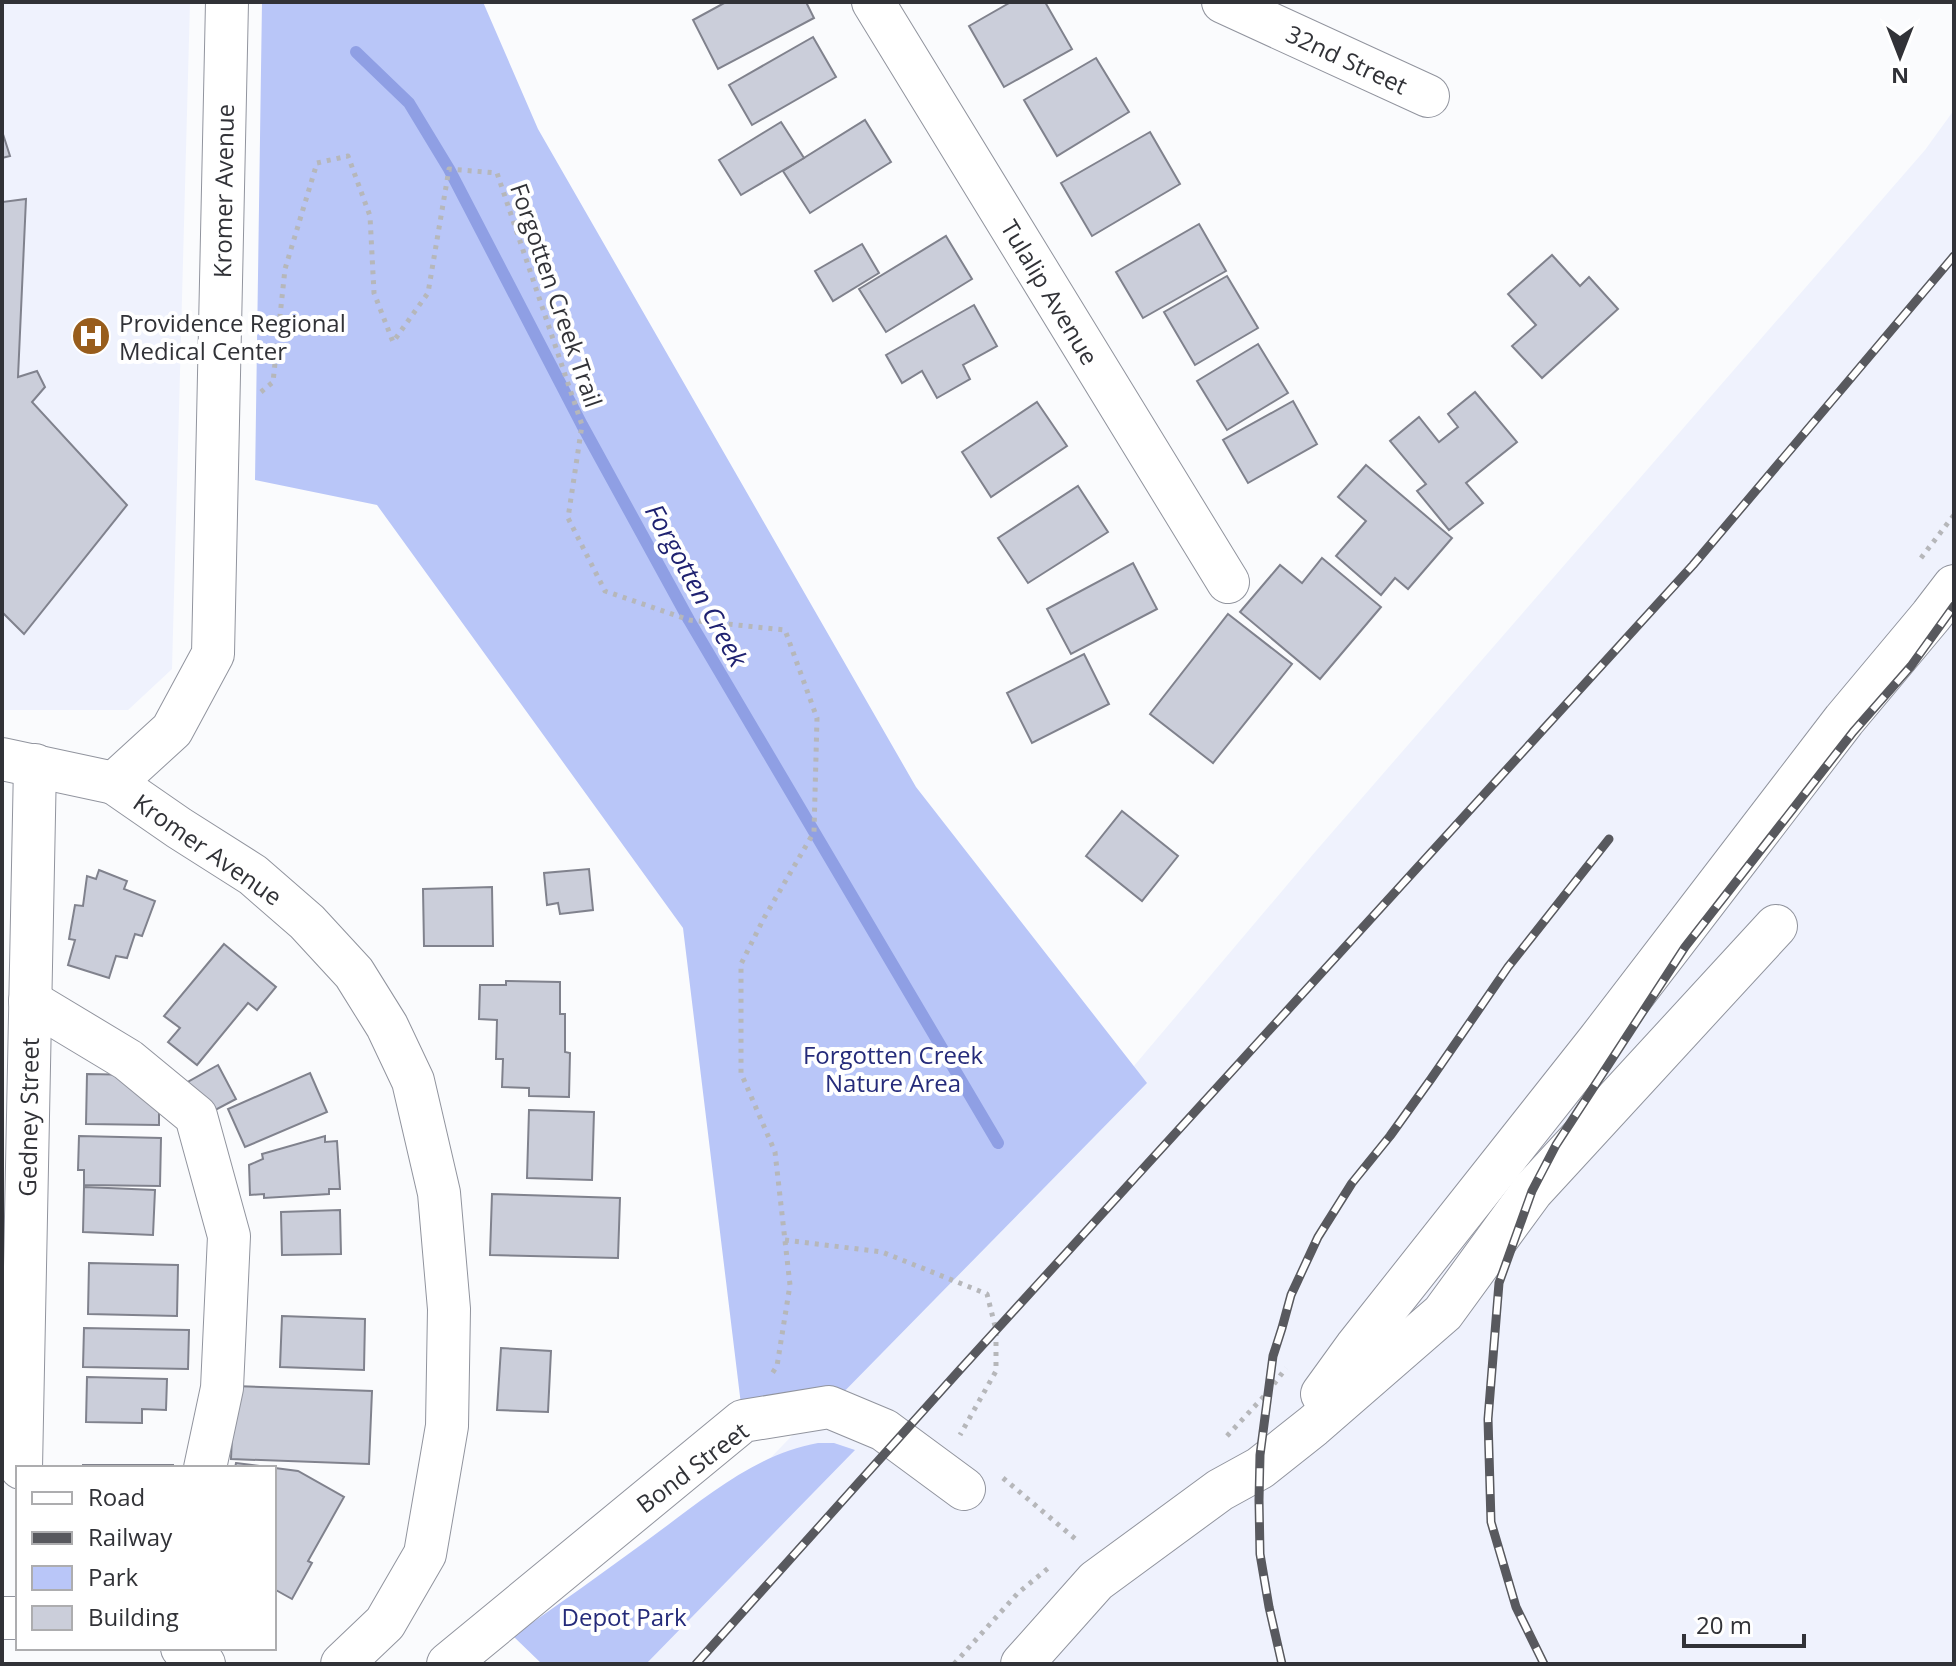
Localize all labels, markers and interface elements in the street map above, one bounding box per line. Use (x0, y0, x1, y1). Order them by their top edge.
north arrow (1860, 16, 1940, 96)
street label: 32nd Street (1281, 17, 1413, 101)
text: N (1891, 62, 1909, 92)
street label: Kromer Avenue (205, 104, 241, 278)
street label: Forgotten Creek Trail (503, 179, 611, 411)
street label: Tulalip Avenue (994, 213, 1106, 371)
place label: Providence Regional Medical Center (119, 306, 346, 367)
hospital icon: Providence Regional Medical Center (70, 315, 112, 357)
water label: Forgotten Creek (637, 497, 757, 674)
street label: Kromer Avenue (127, 786, 289, 912)
street label: Gedney Street (10, 1037, 46, 1197)
park label: Forgotten Creek Nature Area (803, 1038, 983, 1099)
street label: Bond Street (629, 1414, 755, 1520)
legend (16, 1466, 276, 1650)
text: Road (88, 1480, 145, 1513)
text: Railway (88, 1520, 173, 1553)
text: Park (88, 1560, 139, 1593)
scale bar (1684, 1598, 1804, 1648)
text: Building (88, 1600, 179, 1633)
park label: Depot Park (562, 1600, 687, 1633)
text: 20 m (1696, 1608, 1752, 1641)

